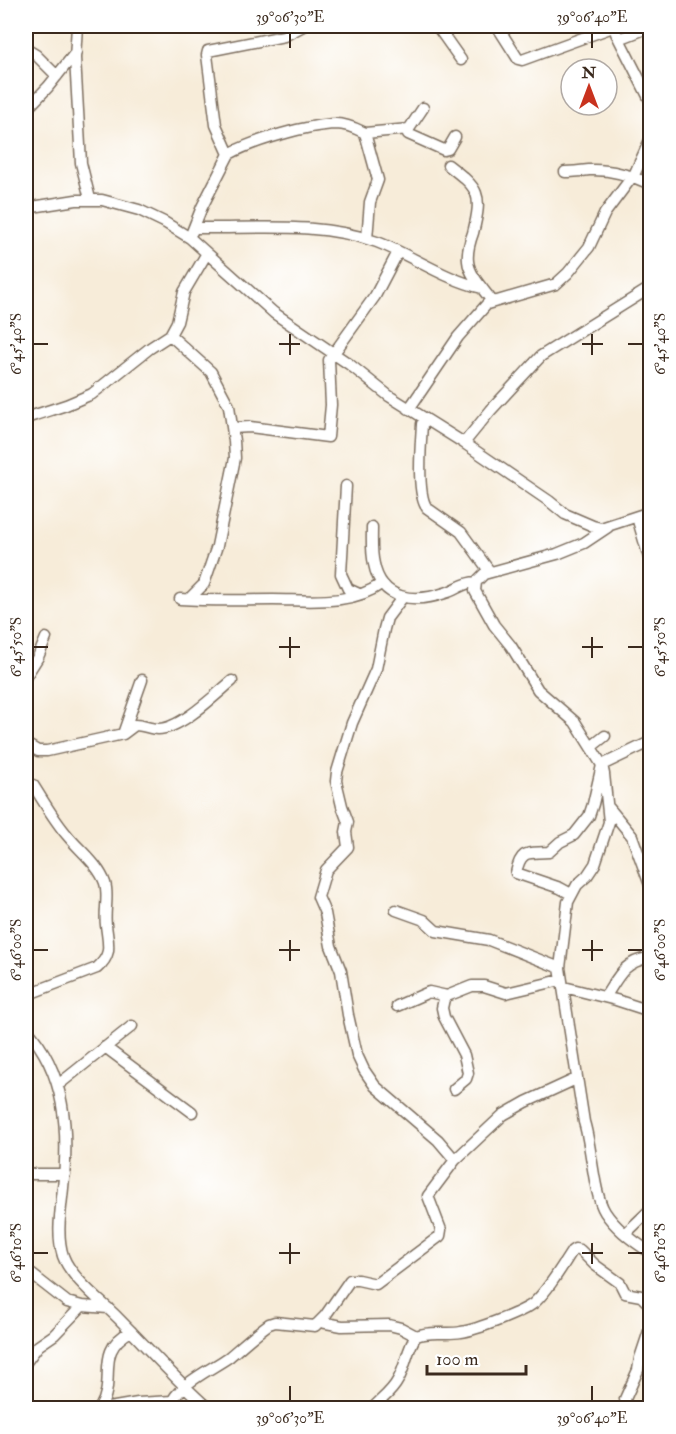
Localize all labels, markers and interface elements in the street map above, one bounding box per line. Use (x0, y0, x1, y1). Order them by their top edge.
text: 39°06'30"E (256, 8, 325, 27)
text: 39°06'40"E (557, 8, 628, 27)
north arrow (559, 57, 619, 117)
text: N (581, 63, 597, 83)
text: 6°45'40"S (7, 313, 26, 375)
text: 6°45'40"S (651, 313, 670, 375)
text: 6°45'50"S (7, 617, 26, 677)
text: 6°45'50"S (651, 617, 670, 677)
text: 6°46'00"S (7, 919, 26, 981)
text: 6°46'00"S (651, 919, 670, 981)
text: 6°46'10"S (7, 1223, 26, 1283)
text: 6°46'10"S (651, 1223, 670, 1283)
scale bar (427, 1338, 526, 1376)
text: 100 m (436, 1348, 479, 1371)
text: 39°06'30"E (256, 1409, 325, 1428)
text: 39°06'40"E (557, 1409, 628, 1428)

